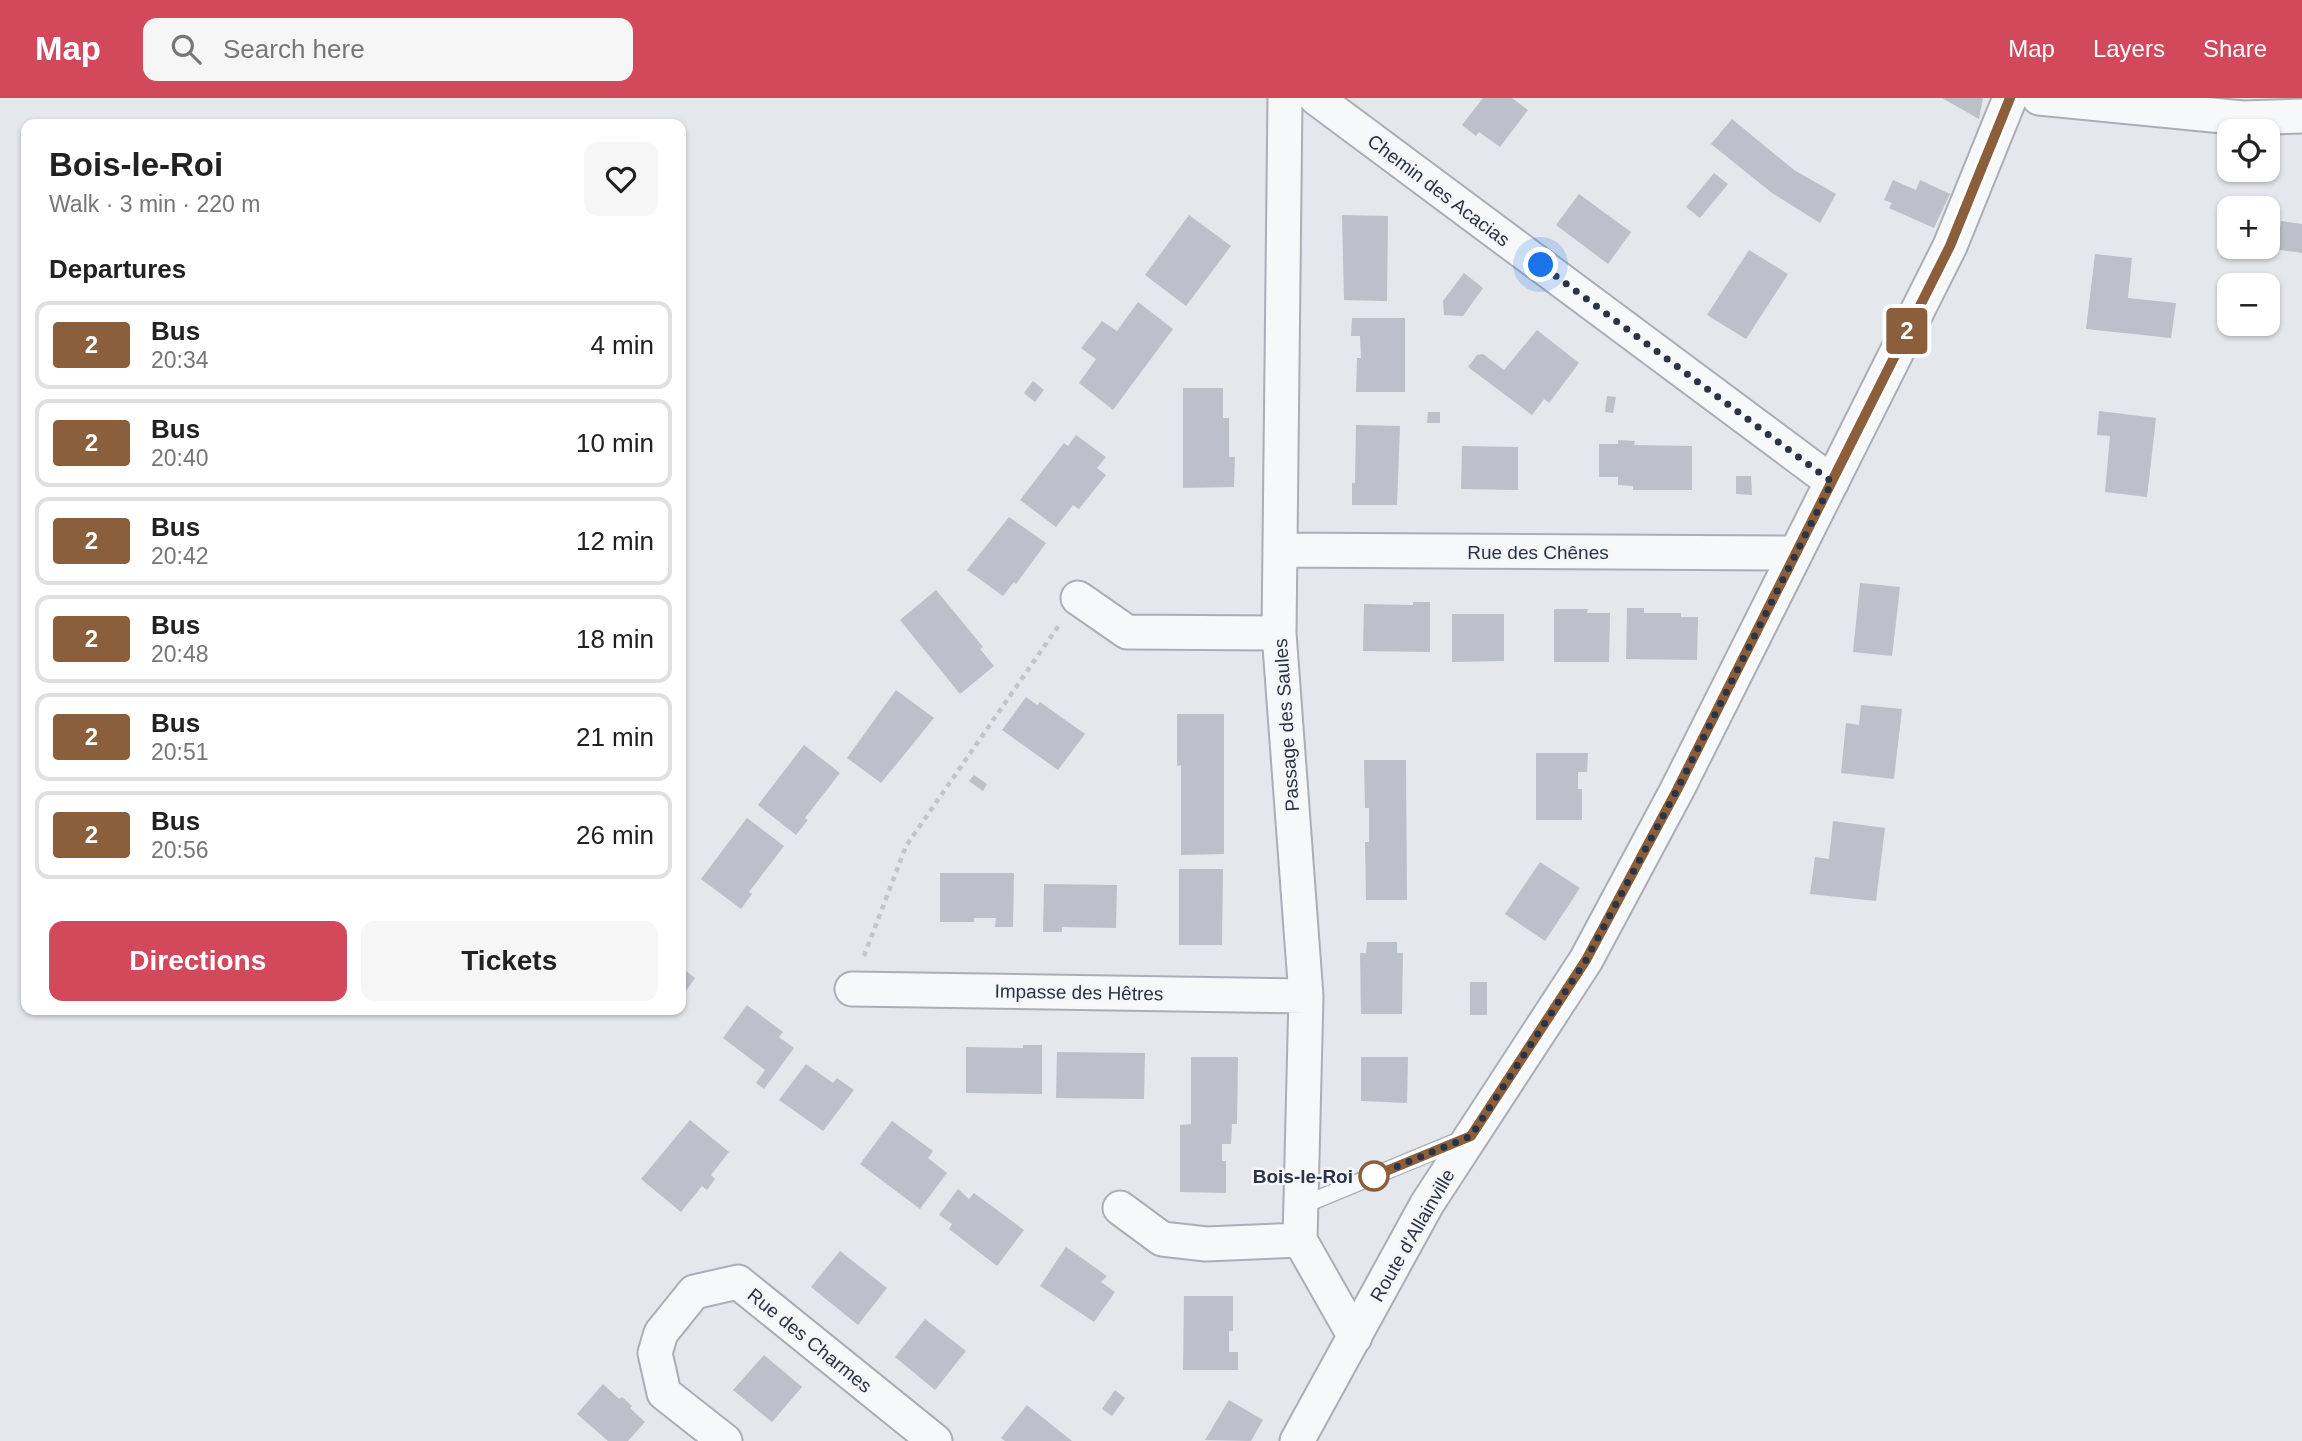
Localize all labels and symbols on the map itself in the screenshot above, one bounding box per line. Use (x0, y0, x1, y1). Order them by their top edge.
street label: Chemin des Acacias (1364, 130, 1514, 251)
your location (1523, 247, 1558, 282)
line badge: 2 (1884, 308, 1930, 354)
street label: Rue des Chênes (1467, 542, 1609, 563)
street label: Passage des Saules (1270, 638, 1303, 812)
street label: Impasse des Hêtres (994, 981, 1164, 1004)
marker: Bois-le-Roi (1359, 1161, 1389, 1191)
street label: Route d'Allainville (1366, 1165, 1459, 1305)
place label: Bois-le-Roi (1253, 1166, 1353, 1187)
street label: Rue des Charmes (744, 1284, 876, 1397)

